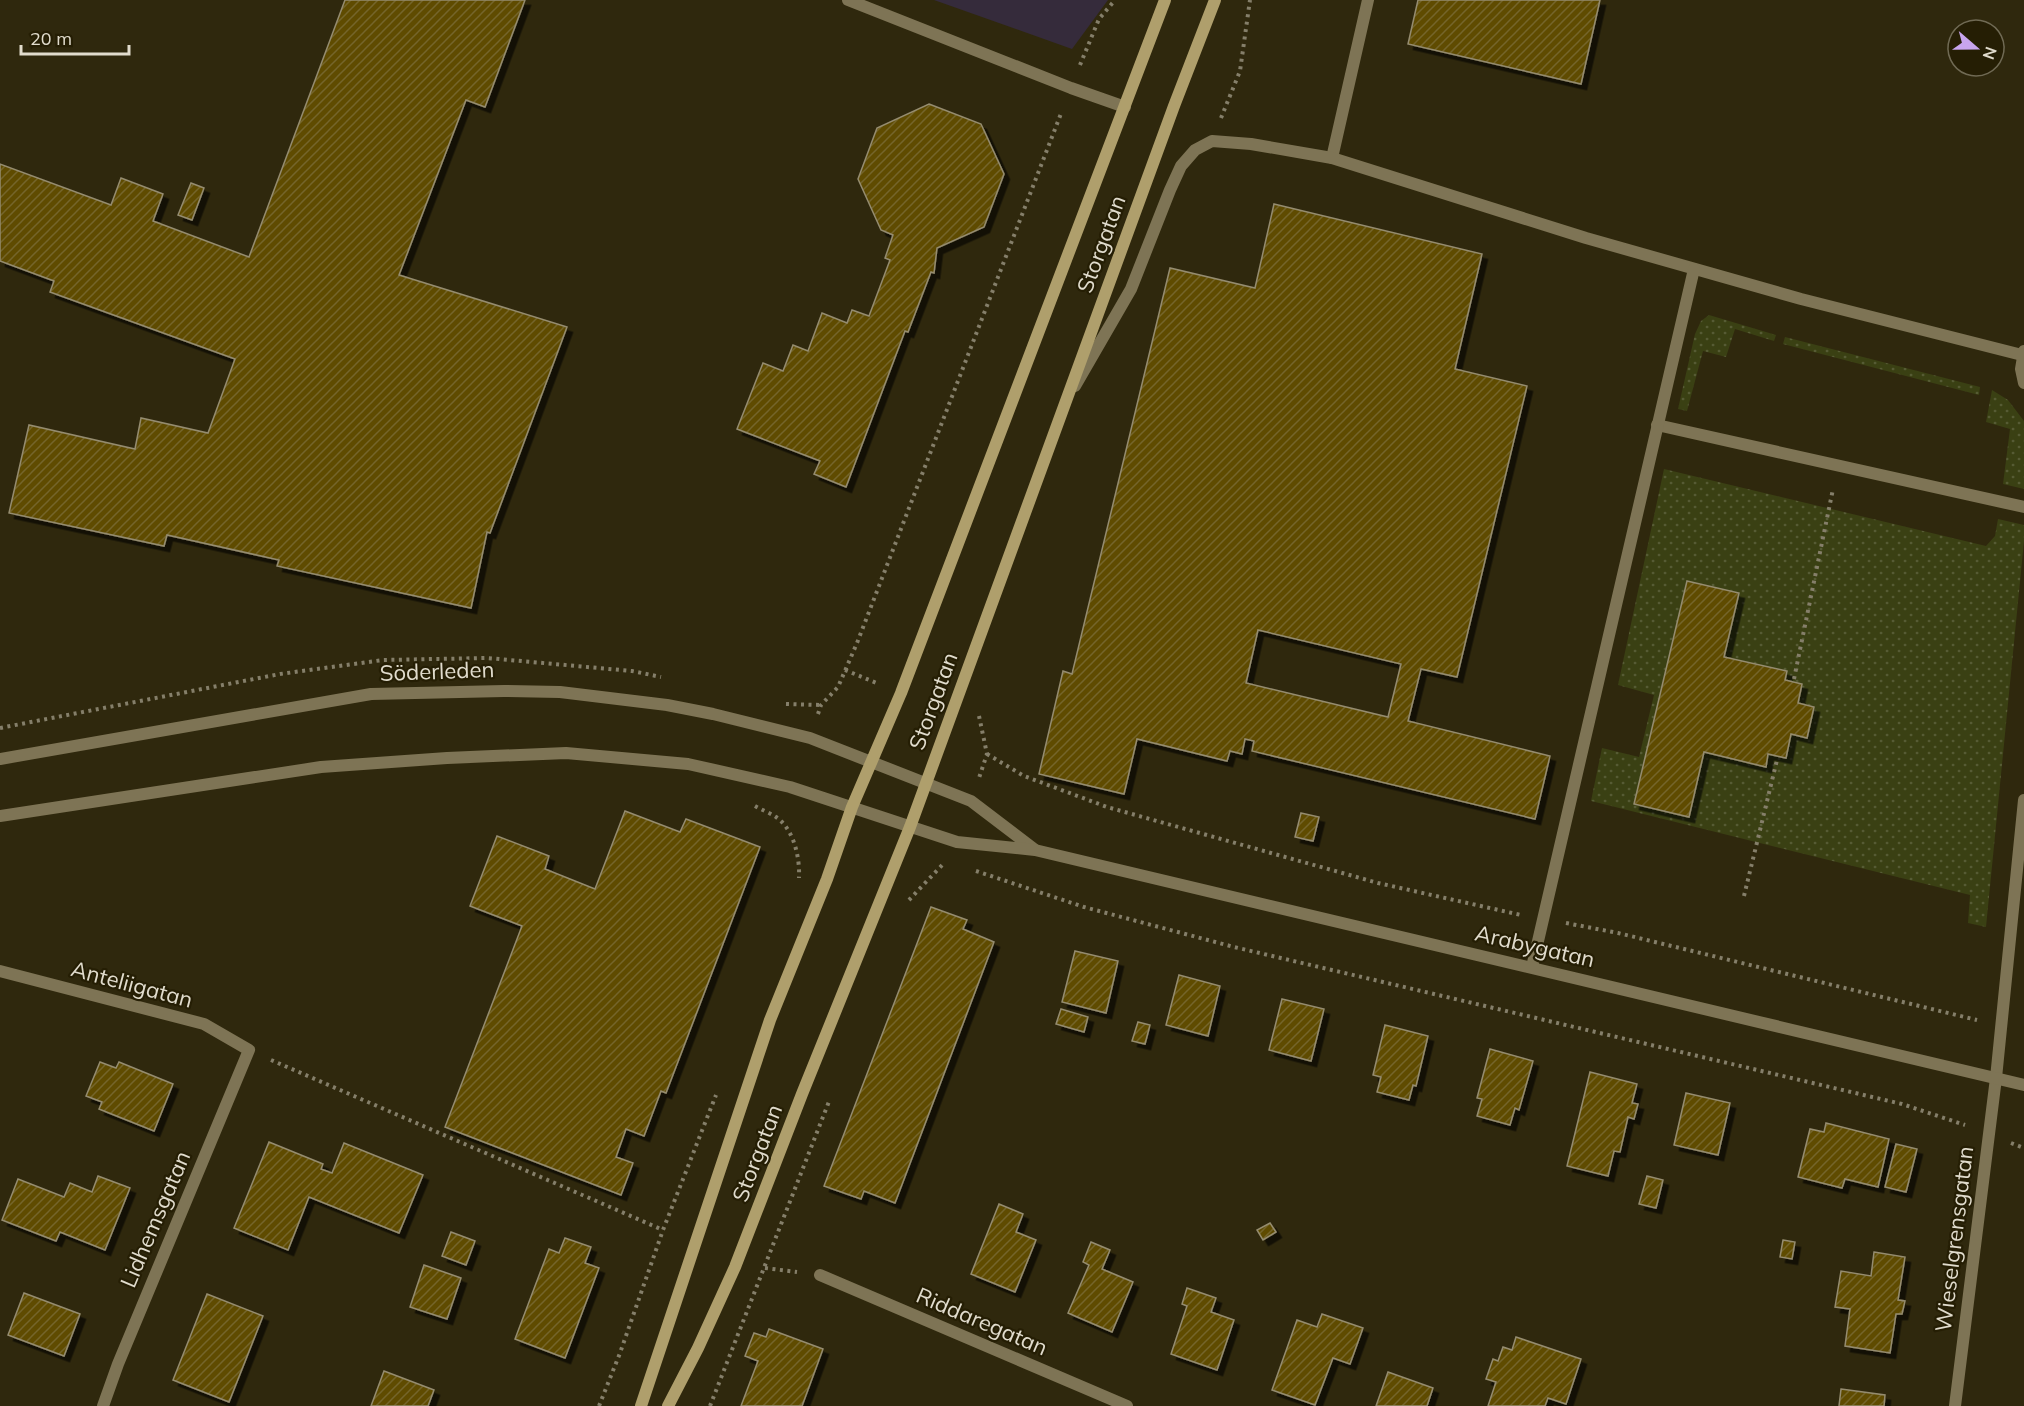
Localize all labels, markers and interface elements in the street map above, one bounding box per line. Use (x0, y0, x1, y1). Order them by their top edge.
scale bar (21, 18, 129, 56)
north arrow (1946, 18, 2006, 78)
text: 20 m (30, 27, 72, 50)
text: N (1979, 44, 2002, 62)
street label: Storgatan (1070, 191, 1132, 297)
street label: Storgatan (902, 648, 964, 754)
street label: Söderleden (379, 655, 495, 687)
street label: Arabygatan (1472, 919, 1598, 973)
street label: Anteliigatan (68, 954, 196, 1014)
street label: Storgatan (726, 1100, 788, 1206)
street label: Wieselgrensgatan (1929, 1145, 1979, 1333)
street label: Lidhemsgatan (114, 1146, 196, 1292)
street label: Riddaregatan (912, 1281, 1052, 1361)

